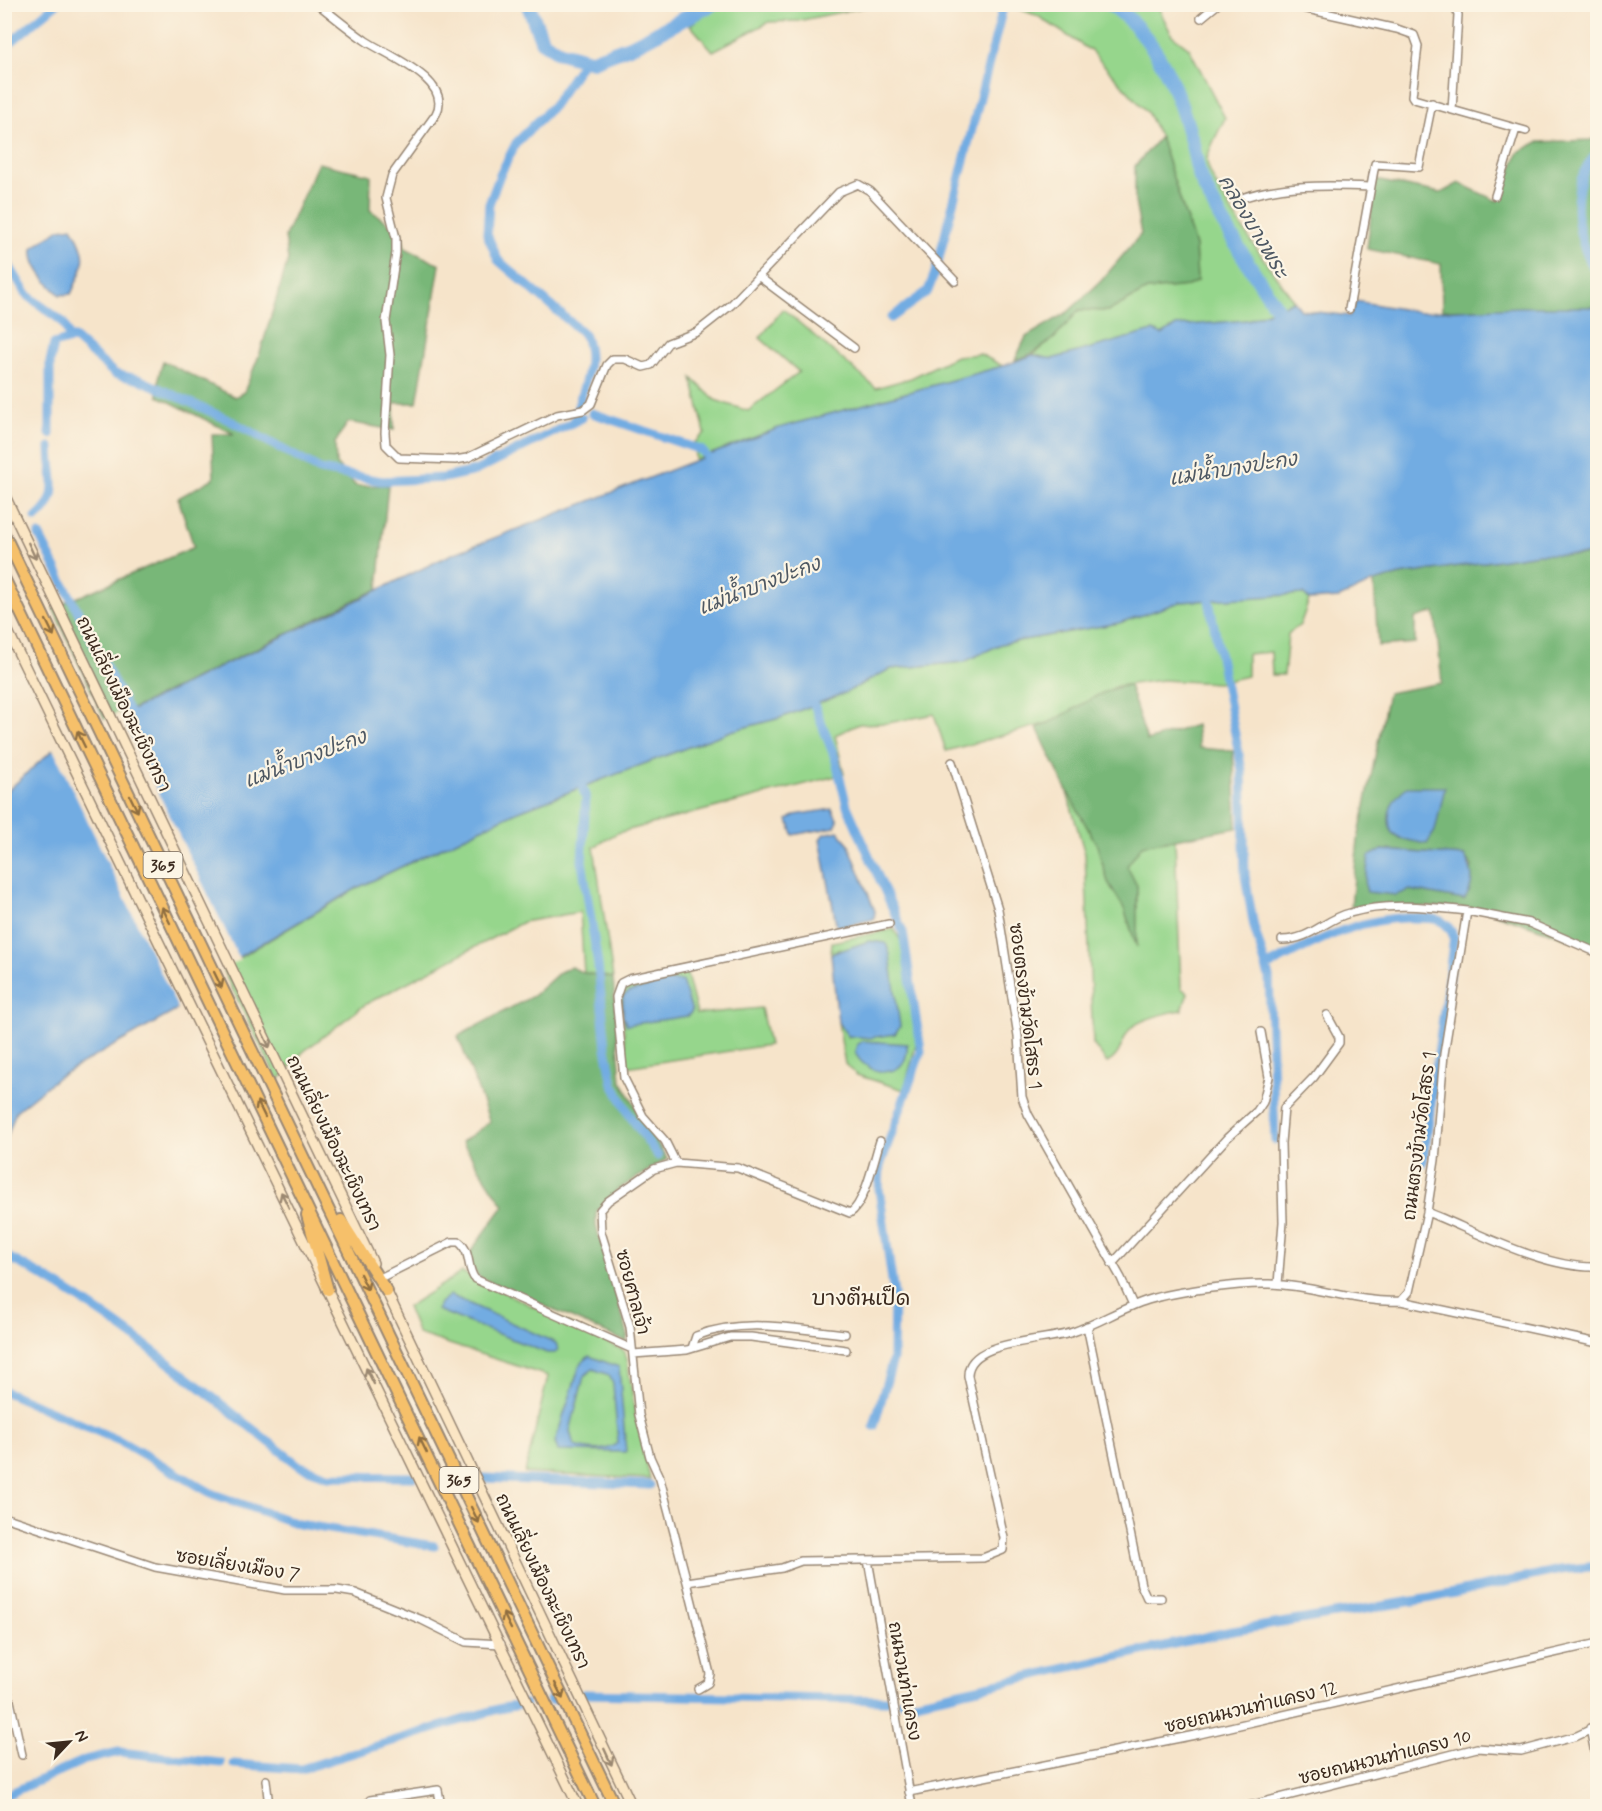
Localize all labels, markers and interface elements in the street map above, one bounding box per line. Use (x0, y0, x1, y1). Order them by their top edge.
water label: คลองบางพระ (1211, 170, 1295, 285)
water label: แม่น้ำบางปะกง (1167, 440, 1301, 493)
one-way arrow (27, 542, 39, 560)
water label: แม่น้ำบางปะกง (693, 545, 826, 622)
street label: ถนนเลี่ยงเมืองฉะเชิงเทรา (70, 610, 182, 796)
one-way arrow (44, 619, 56, 637)
water label: แม่น้ำบางปะกง (239, 718, 372, 795)
one-way arrow (75, 731, 87, 749)
one-way arrow (128, 794, 140, 812)
road number: 365 (144, 852, 182, 878)
one-way arrow (159, 907, 171, 925)
street label: ซอยตรงข้ามวัดโสธร 1 (1003, 921, 1049, 1091)
one-way arrow (213, 970, 225, 988)
one-way arrow (261, 1031, 273, 1049)
street label: ถนนเลี่ยงเมืองฉะเชิงเทรา (280, 1049, 392, 1235)
street label: ถนนตรงข้ามวัดโสธร 1 (1396, 1050, 1442, 1222)
one-way arrow (255, 1101, 267, 1118)
one-way arrow (278, 1192, 290, 1210)
street label: ซอยศาลเจ้า (609, 1247, 656, 1338)
one-way arrow (359, 1272, 370, 1290)
district label: บางตีนเป็ด (812, 1285, 910, 1313)
one-way arrow (364, 1367, 375, 1385)
one-way arrow (416, 1437, 428, 1455)
road number: 365 (440, 1467, 478, 1493)
street label: ถนนเลี่ยงเมืองฉะเชิงเทรา (489, 1487, 601, 1673)
one-way arrow (470, 1505, 482, 1523)
street label: ซอยเลี่ยงเมือง 7 (174, 1537, 303, 1588)
one-way arrow (500, 1613, 512, 1631)
street label: ถนนวนท่าแครง (882, 1620, 927, 1743)
street label: ซอยถนนวนท่าแครง 12 (1162, 1675, 1340, 1740)
one-way arrow (554, 1681, 566, 1699)
north arrow (39, 1712, 99, 1772)
street label: ซอยถนนวนท่าแครง 10 (1296, 1724, 1474, 1791)
text: N (69, 1727, 93, 1745)
one-way arrow (603, 1747, 615, 1765)

